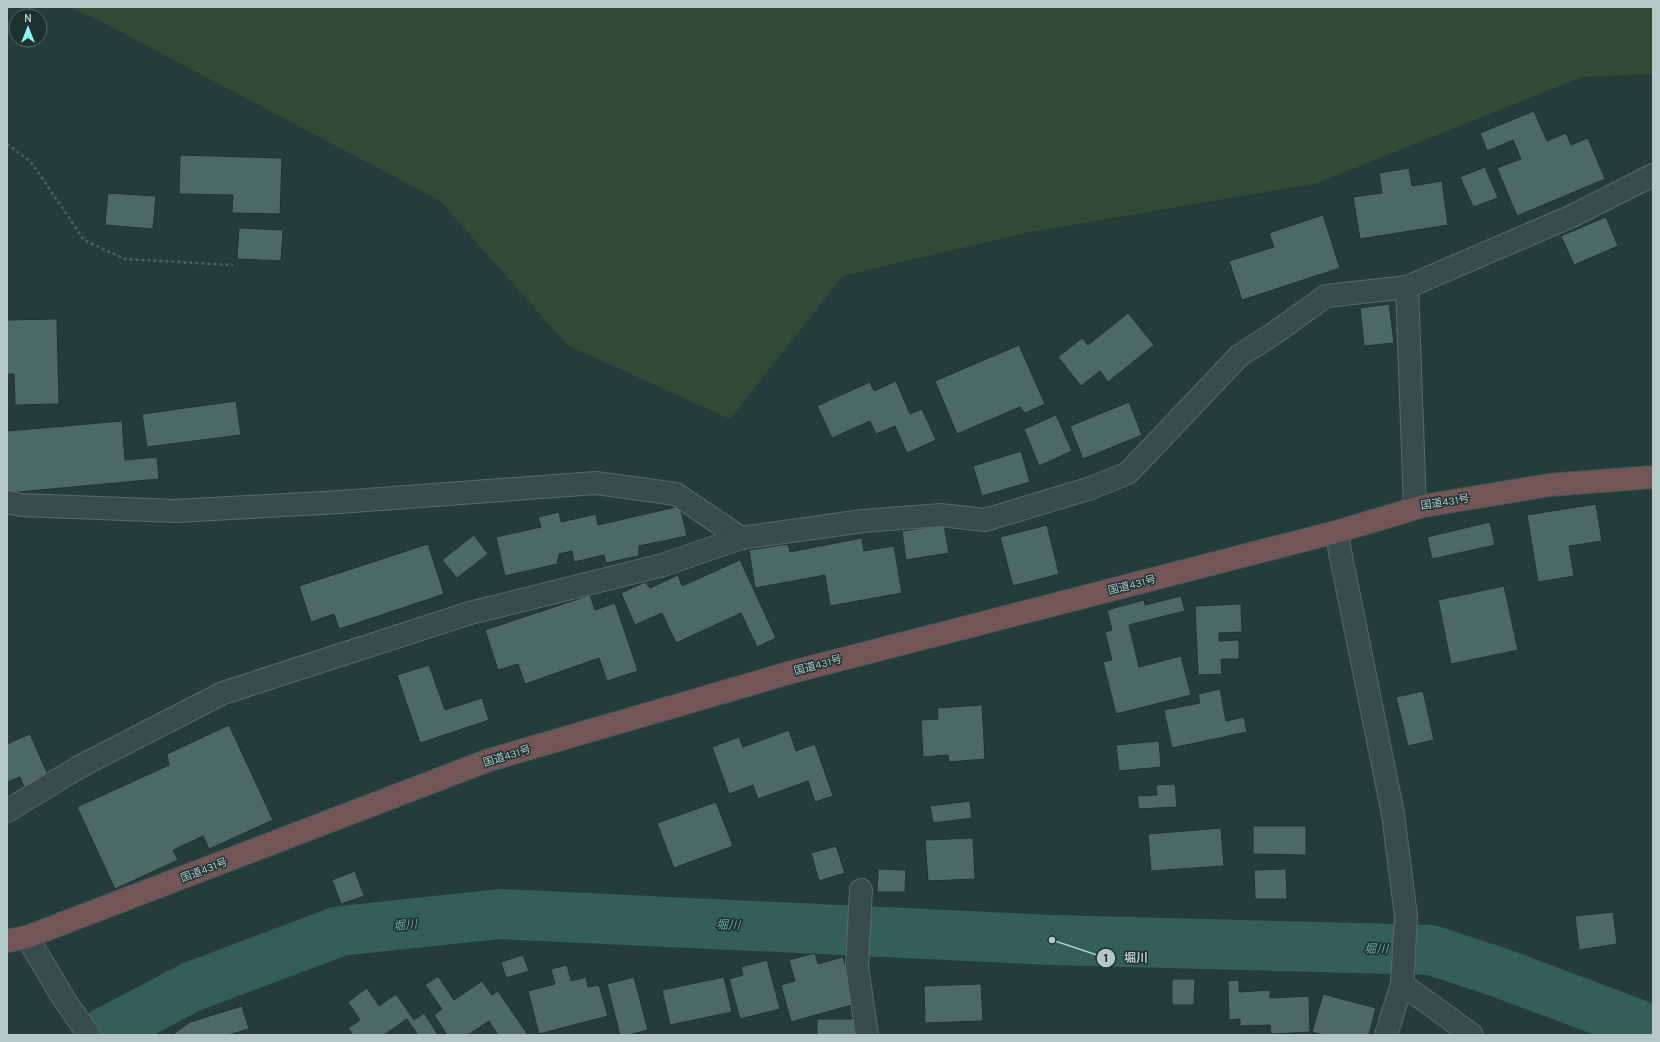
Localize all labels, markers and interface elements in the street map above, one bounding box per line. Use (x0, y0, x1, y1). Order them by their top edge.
north arrow (8, 8, 48, 48)
text: N (24, 12, 32, 25)
street label: 国道431号 (1420, 492, 1470, 512)
street label: 国道431号 (1107, 573, 1157, 597)
street label: 国道431号 (793, 652, 843, 678)
street label: 国道431号 (482, 743, 532, 769)
street label: 国道431号 (179, 855, 229, 885)
water label: 堀川 (392, 917, 420, 933)
water label: 堀川 (716, 917, 742, 933)
water label: 堀川 (1364, 942, 1390, 956)
callout: 堀川 (1096, 946, 1156, 970)
text: 1 (1104, 951, 1108, 965)
text: 堀川 (1124, 951, 1148, 965)

